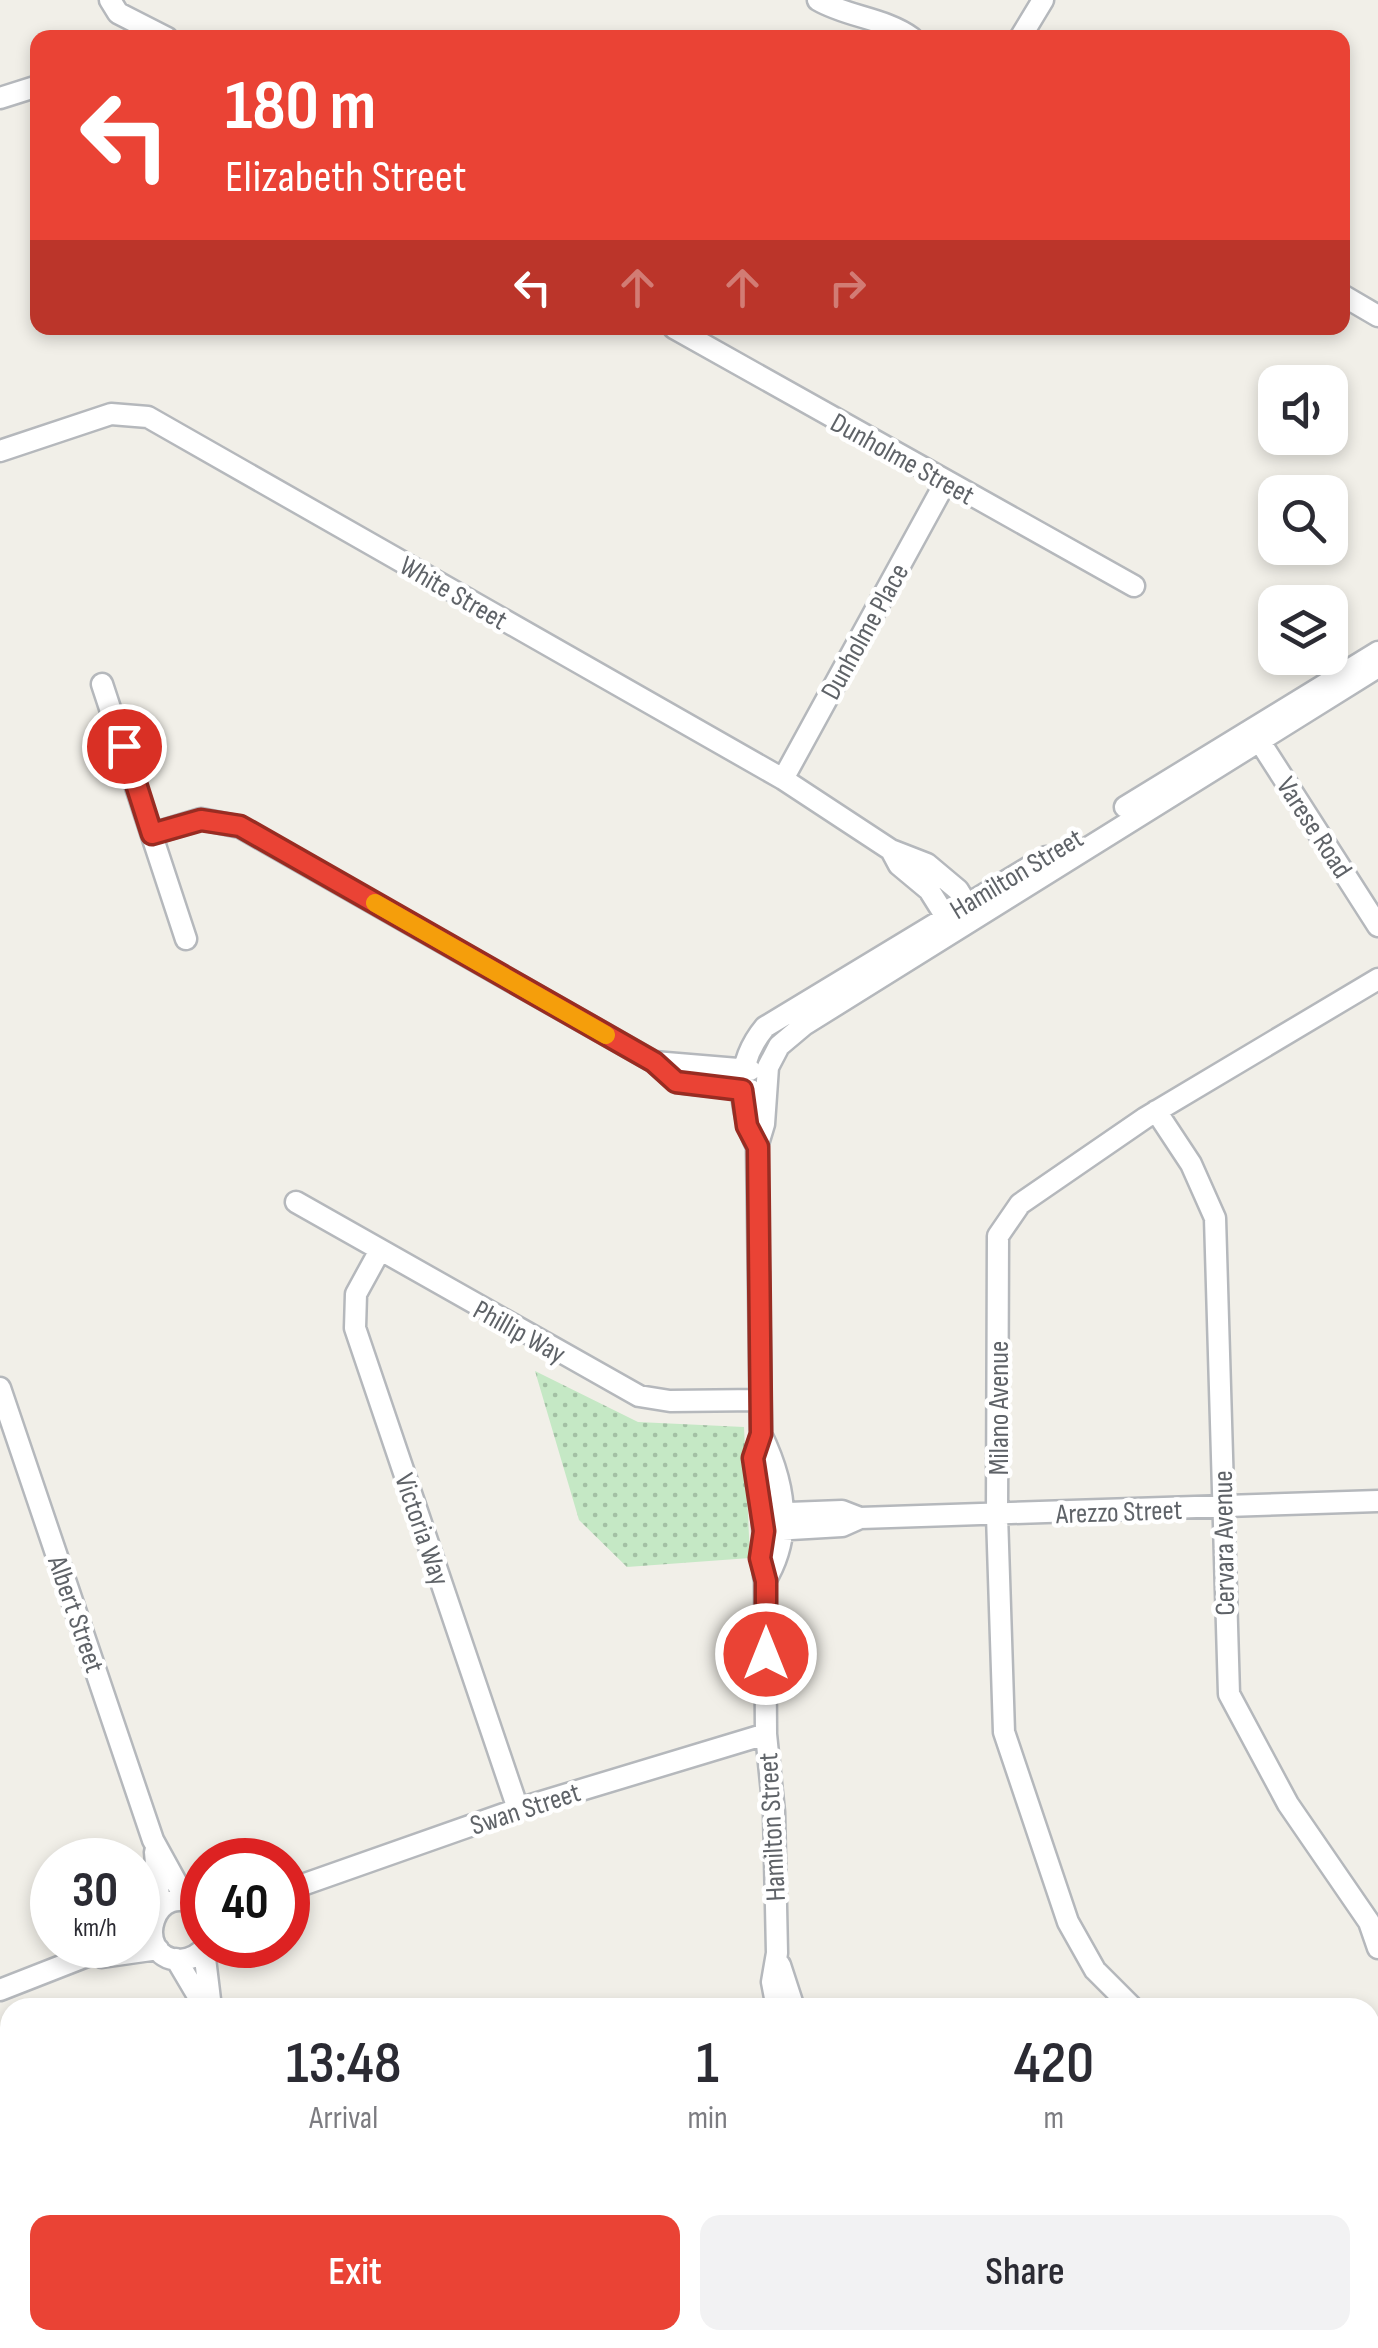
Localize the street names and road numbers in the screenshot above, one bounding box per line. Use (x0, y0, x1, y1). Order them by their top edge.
street label: Dunholme Street (825, 406, 980, 512)
street label: White Street (394, 549, 513, 637)
street label: Dunholme Place (814, 558, 916, 705)
street label: Varese Road (1269, 771, 1359, 885)
street label: Hamilton Street (944, 822, 1089, 927)
street label: Phillip Way (467, 1294, 571, 1371)
street label: Milano Avenue (983, 1341, 1016, 1475)
street label: Victoria Way (387, 1469, 456, 1590)
street label: Cervara Avenue (1207, 1470, 1242, 1616)
street label: Arezzo Street (1054, 1494, 1183, 1531)
street label: Albert Street (40, 1551, 111, 1677)
street label: Hamilton Street (752, 1752, 793, 1902)
street label: Swan Street (466, 1776, 585, 1843)

